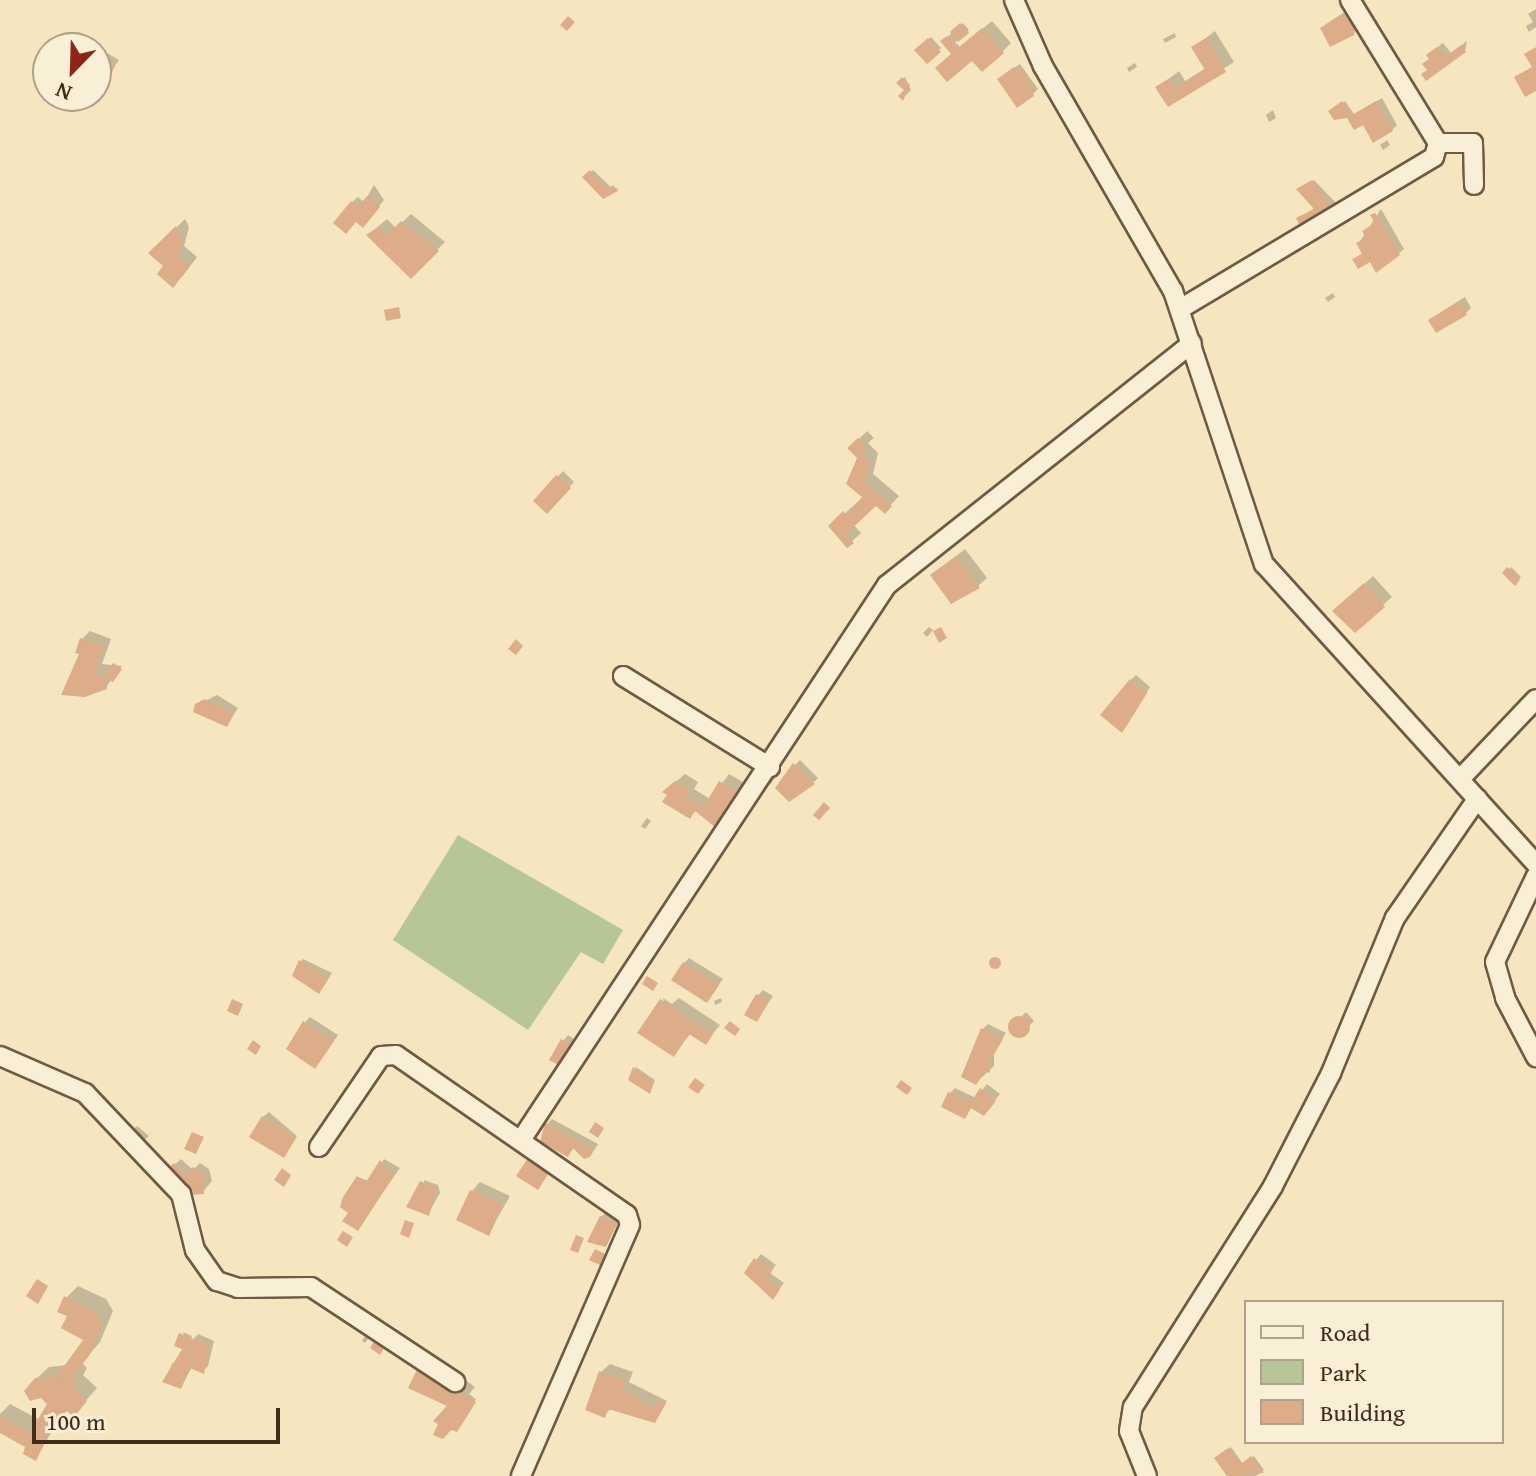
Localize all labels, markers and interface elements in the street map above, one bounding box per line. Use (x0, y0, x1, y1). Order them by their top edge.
north arrow (32, 32, 112, 112)
text: N (50, 75, 76, 110)
legend (1244, 1300, 1504, 1444)
text: Road (1320, 1315, 1370, 1350)
text: Park (1320, 1355, 1366, 1390)
scale bar (36, 1392, 284, 1442)
text: Building (1320, 1395, 1405, 1430)
text: 100 m (46, 1404, 106, 1439)

